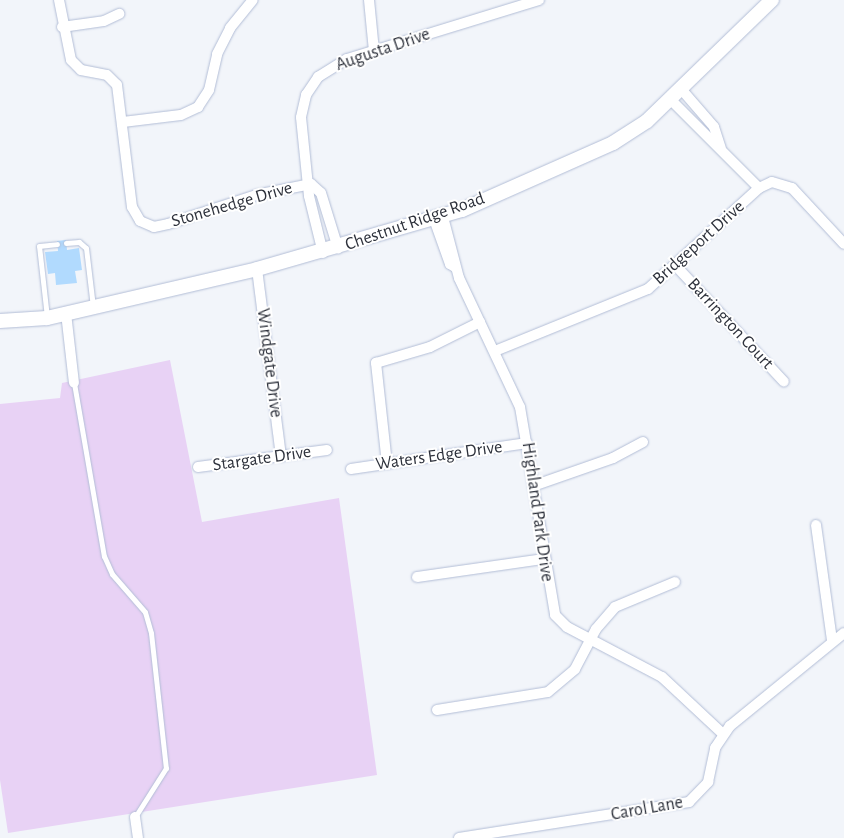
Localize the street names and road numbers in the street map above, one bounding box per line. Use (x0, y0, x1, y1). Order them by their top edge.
street label: Augusta Drive (333, 24, 433, 76)
street label: Stonehedge Drive (169, 177, 295, 233)
street label: Chestnut Ridge Road (342, 188, 488, 256)
street label: Bridgeport Drive (649, 196, 749, 290)
street label: Barrington Court (682, 274, 778, 374)
street label: Windgate Drive (252, 307, 286, 419)
street label: Waters Edge Drive (374, 436, 504, 476)
street label: Stargate Drive (211, 441, 313, 477)
street label: Highland Park Drive (517, 441, 557, 583)
street label: Carol Lane (609, 792, 685, 826)

